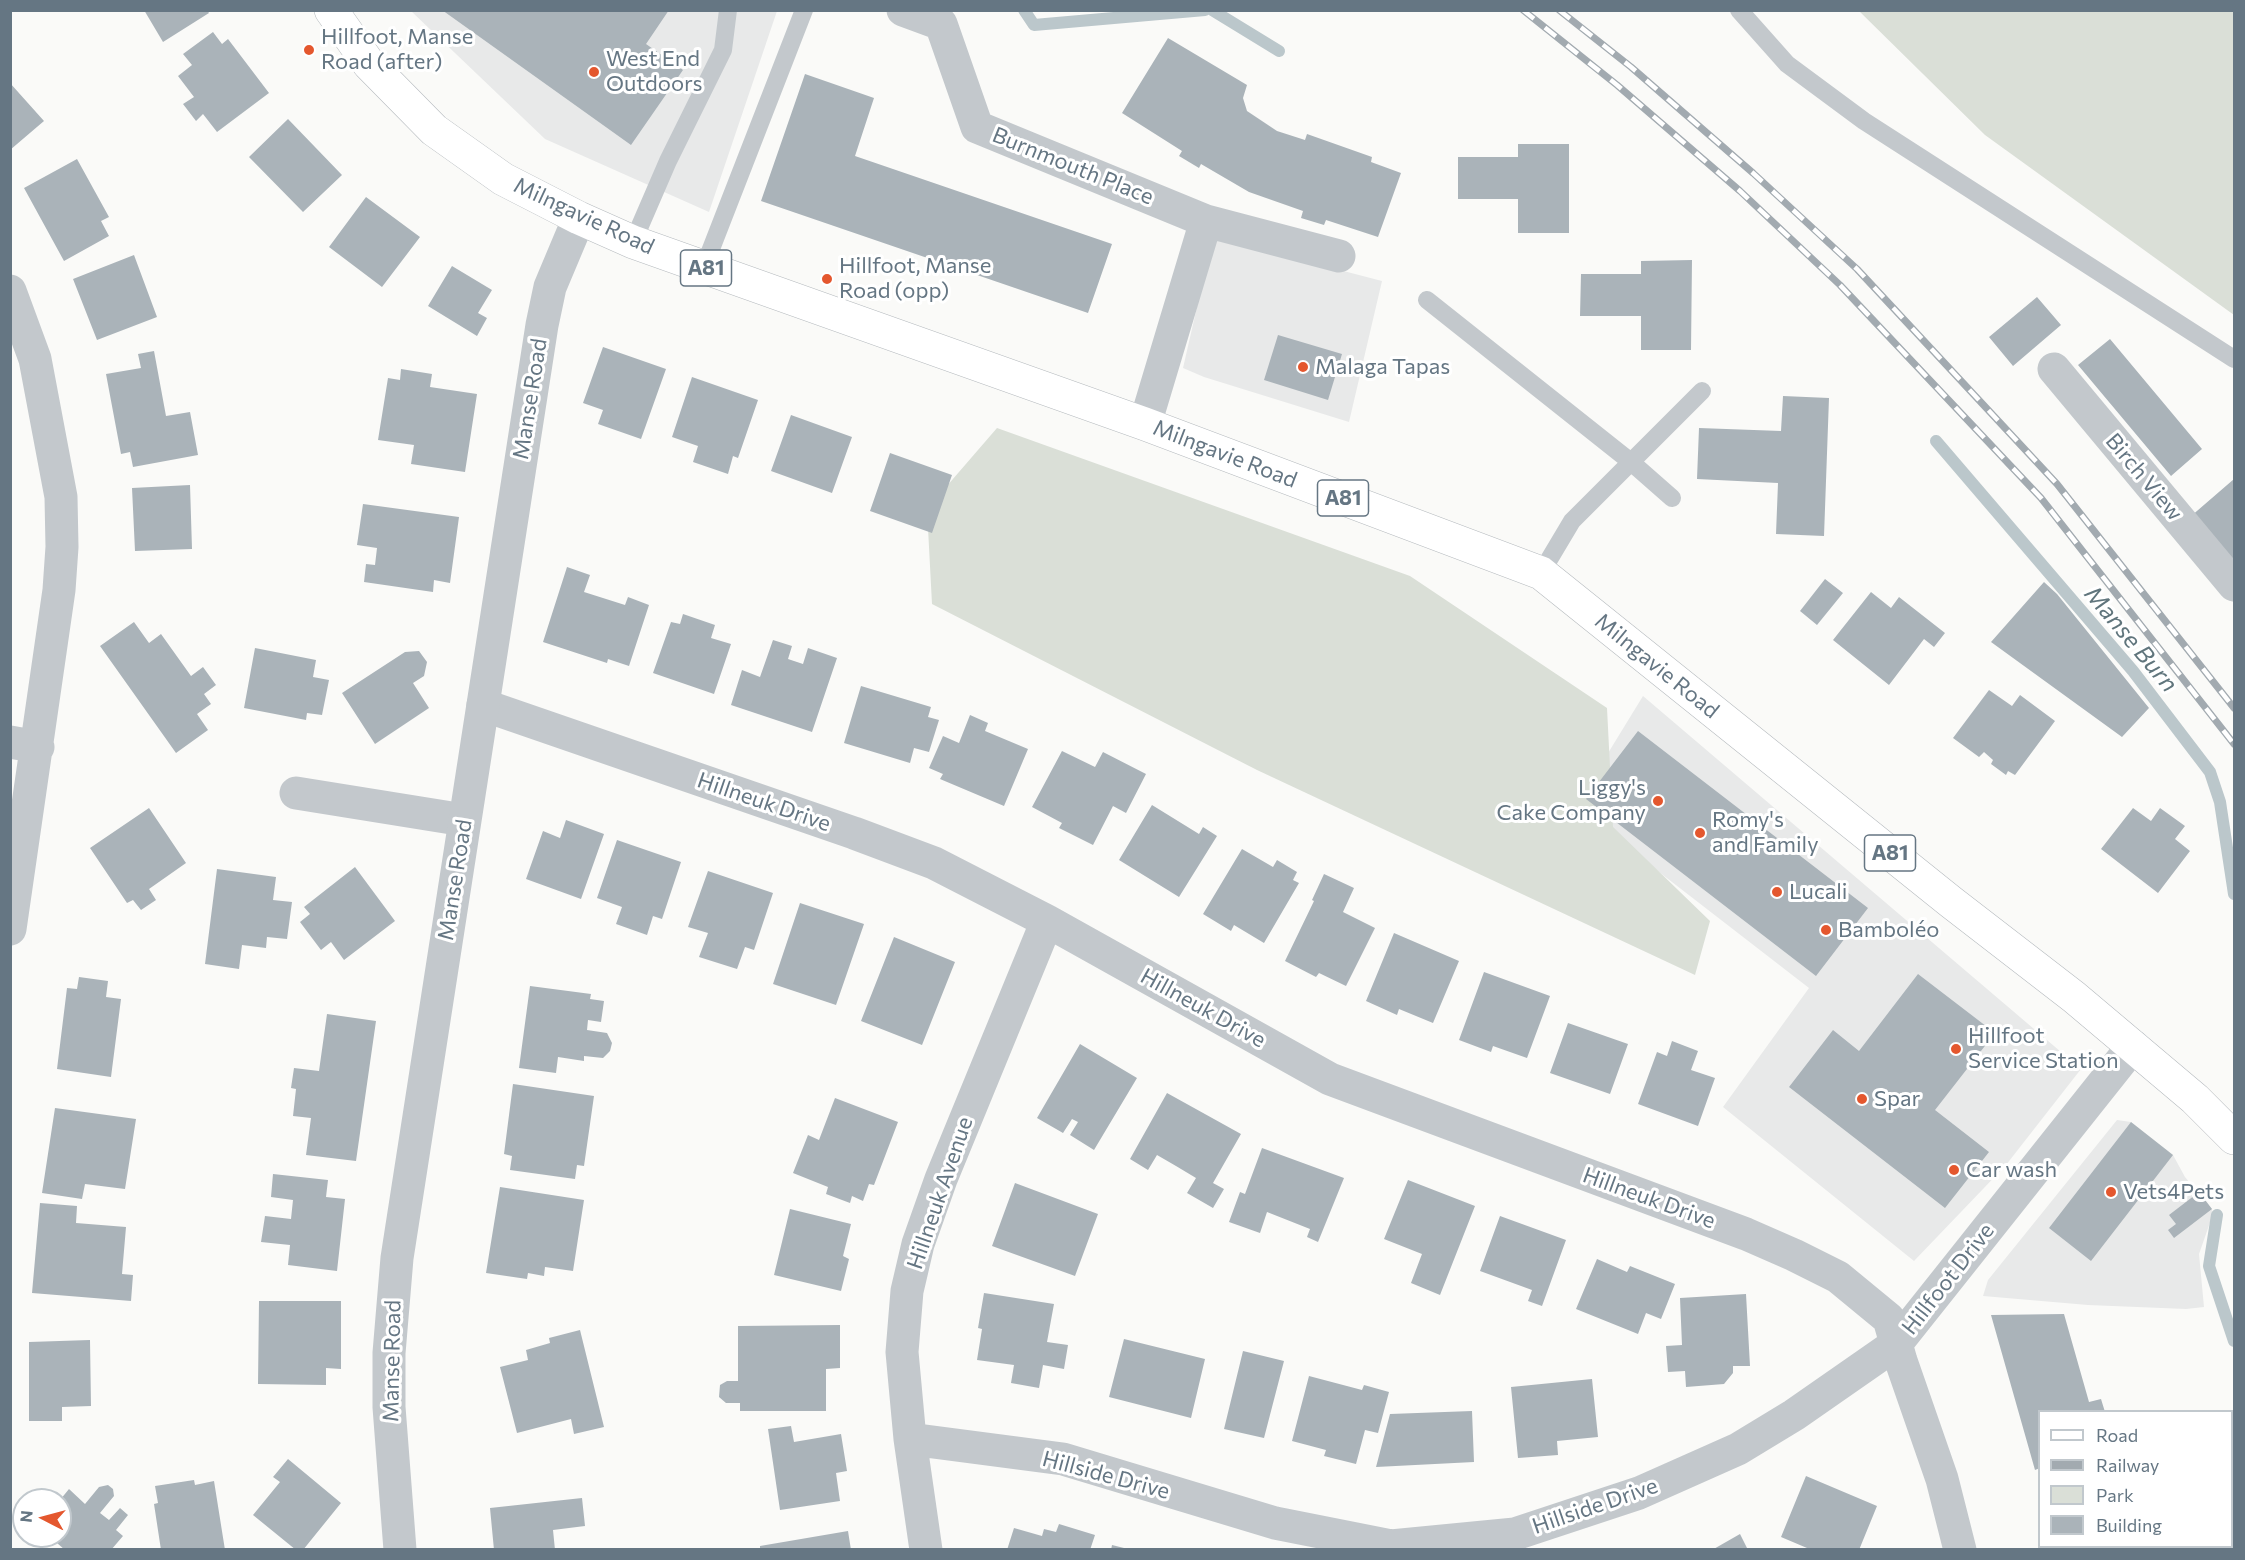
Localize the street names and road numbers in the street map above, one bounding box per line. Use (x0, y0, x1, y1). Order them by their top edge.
street label: Burnmouth Place (988, 122, 1158, 210)
street label: Milngavie Road (510, 172, 658, 260)
road number: A81 (680, 250, 732, 286)
street label: Manse Road (507, 337, 553, 461)
street label: Milngavie Road (1149, 414, 1301, 494)
street label: Birch View (2100, 428, 2188, 526)
road number: A81 (1318, 480, 1368, 516)
street label: Milngavie Road (1590, 608, 1724, 724)
street label: Hillneuk Drive (694, 767, 834, 837)
street label: Manse Road (432, 818, 478, 942)
road number: A81 (1864, 835, 1916, 871)
street label: Hillneuk Drive (1136, 963, 1270, 1053)
street label: Hillneuk Avenue (902, 1113, 978, 1273)
street label: Hillneuk Drive (1579, 1162, 1719, 1234)
street label: Hillfoot Drive (1896, 1218, 2000, 1340)
street label: Manse Road (378, 1300, 406, 1422)
street label: Hillside Drive (1039, 1445, 1173, 1505)
street label: Hillside Drive (1529, 1472, 1661, 1540)

